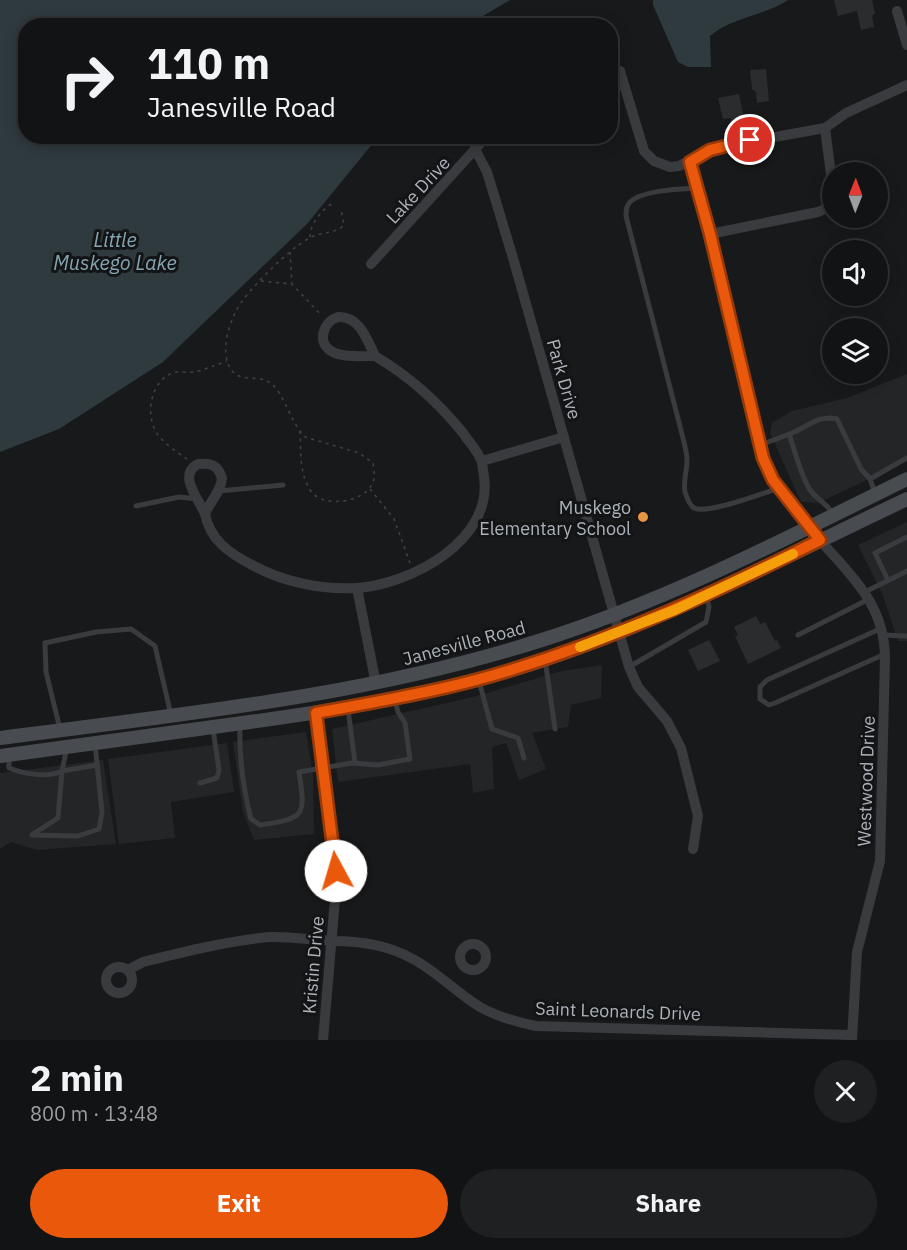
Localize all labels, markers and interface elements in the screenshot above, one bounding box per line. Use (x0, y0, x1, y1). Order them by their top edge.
text: 110 m (147, 36, 270, 91)
icon: right (48, 42, 126, 120)
text: Janesville Road (147, 89, 336, 124)
pin (724, 114, 775, 165)
icon: arrive (733, 123, 766, 156)
street label: Lake Drive (381, 151, 455, 228)
north arrow (822, 162, 888, 228)
map controls (822, 162, 888, 384)
water label: Little Muskego Lake (53, 226, 177, 276)
button: sound (822, 240, 888, 306)
button: layers (822, 318, 888, 384)
street label: Park Drive (542, 336, 586, 422)
place label: Muskego Elementary School (479, 496, 631, 540)
marker: Muskego Elementary School (636, 510, 650, 524)
street label: Janesville Road (400, 616, 528, 670)
street label: Westwood Drive (852, 715, 880, 847)
position arrow (304, 839, 368, 903)
street label: Kristin Drive (297, 915, 329, 1015)
street label: Saint Leonards Drive (535, 997, 701, 1025)
text: 2 min (30, 1054, 124, 1101)
button: close (814, 1060, 877, 1123)
text: 800 m · 13:48 (30, 1100, 158, 1127)
button: Exit (30, 1169, 448, 1238)
button: Share (460, 1169, 877, 1238)

